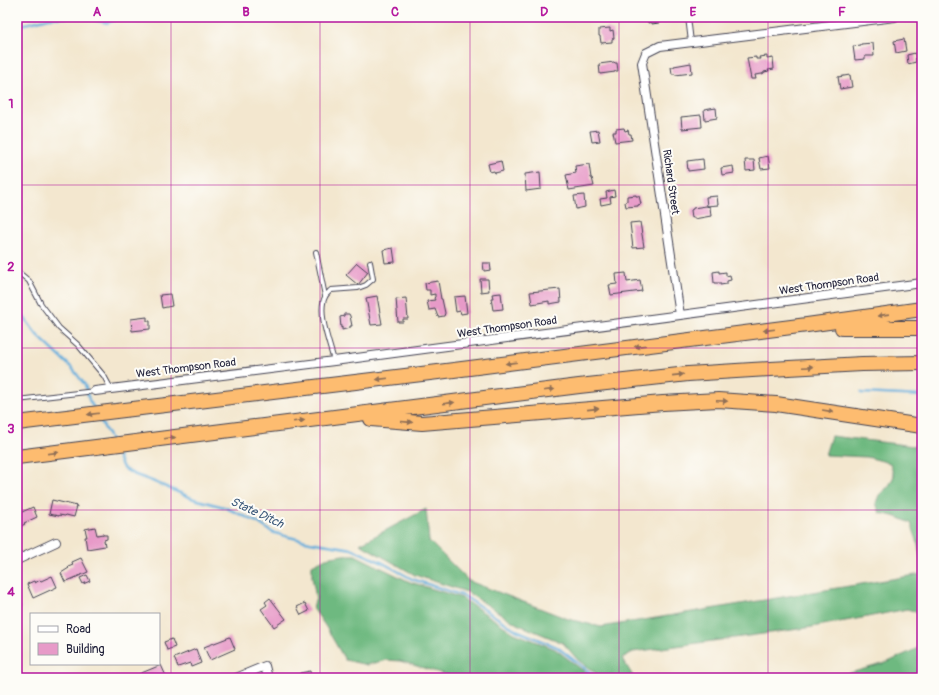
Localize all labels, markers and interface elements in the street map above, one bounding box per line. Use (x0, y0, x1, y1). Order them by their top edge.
text: A (93, 4, 102, 20)
text: B (242, 4, 250, 20)
text: C (391, 4, 399, 20)
text: D (540, 4, 548, 20)
text: E (690, 4, 697, 20)
text: F (838, 4, 846, 20)
text: 1 (8, 96, 14, 112)
street label: Richard Street (660, 149, 682, 216)
text: 2 (7, 259, 15, 275)
street label: West Thompson Road (778, 271, 880, 297)
one-way arrow (877, 312, 889, 318)
street label: West Thompson Road (456, 314, 558, 340)
one-way arrow (763, 327, 775, 333)
one-way arrow (634, 343, 646, 349)
street label: West Thompson Road (135, 355, 237, 381)
one-way arrow (505, 360, 517, 366)
one-way arrow (802, 363, 814, 370)
one-way arrow (672, 372, 684, 378)
one-way arrow (376, 375, 388, 382)
one-way arrow (543, 387, 555, 393)
one-way arrow (716, 397, 728, 404)
one-way arrow (443, 400, 455, 406)
one-way arrow (587, 406, 599, 412)
one-way arrow (822, 408, 834, 414)
one-way arrow (87, 411, 99, 417)
one-way arrow (293, 418, 305, 424)
one-way arrow (401, 418, 413, 425)
text: 3 (7, 421, 15, 437)
one-way arrow (164, 434, 176, 441)
one-way arrow (47, 450, 59, 456)
water label: State Ditch (228, 494, 287, 532)
text: 4 (7, 584, 15, 600)
legend (30, 613, 160, 665)
text: Road (66, 622, 91, 637)
text: Building (66, 642, 105, 657)

